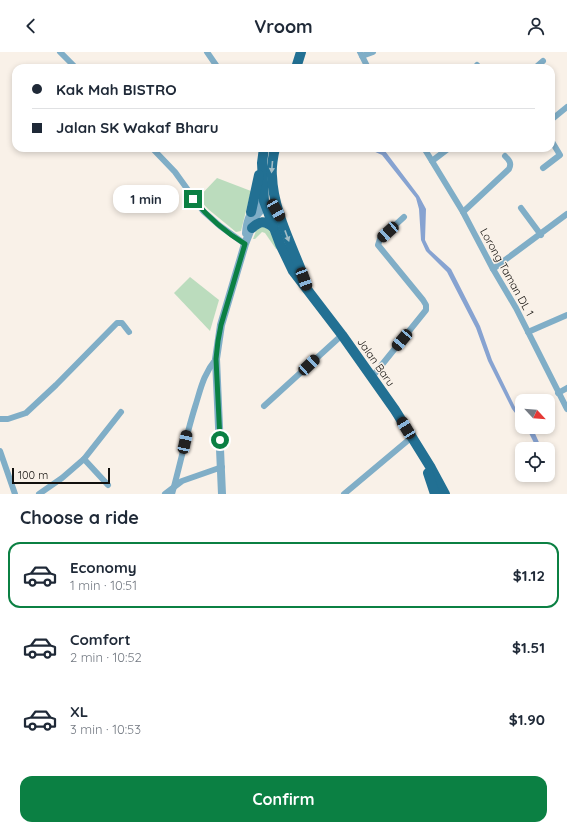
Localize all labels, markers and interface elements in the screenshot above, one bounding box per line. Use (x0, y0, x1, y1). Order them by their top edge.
icon: back (20, 15, 42, 37)
text: Vroom (254, 15, 313, 38)
icon: person (525, 15, 547, 37)
text: Kak Mah BISTRO (56, 80, 177, 99)
text: Jalan SK Wakaf Bharu (56, 118, 219, 137)
one-way arrow (269, 161, 276, 173)
callout: 1 min (113, 185, 179, 213)
route end (184, 190, 202, 208)
text: 1 min (130, 191, 162, 207)
car (265, 197, 287, 223)
car (375, 220, 401, 244)
street label: Lorong Taman DL 1 (477, 226, 537, 318)
one-way arrow (284, 231, 290, 243)
car (294, 266, 314, 292)
car (390, 327, 414, 353)
street label: Jalan Baru (354, 335, 398, 389)
car (296, 352, 322, 378)
north arrow (515, 394, 555, 434)
map controls (515, 394, 555, 482)
car (395, 415, 417, 441)
car (177, 429, 193, 455)
route start (211, 431, 229, 449)
button: locate (515, 442, 555, 482)
scale bar (12, 466, 110, 485)
text: 100 m (18, 468, 48, 482)
text: Choose a ride (20, 506, 139, 529)
icon: car (22, 557, 58, 593)
text: Economy (70, 558, 137, 577)
text: $1.12 (513, 566, 545, 585)
text: 1 min · 10:51 (70, 577, 137, 593)
icon: car (22, 629, 58, 665)
text: Comfort (70, 630, 131, 649)
text: $1.51 (512, 638, 545, 657)
text: 2 min · 10:52 (70, 649, 142, 665)
icon: car (22, 701, 58, 737)
text: XL (70, 702, 88, 721)
text: $1.90 (509, 710, 545, 729)
text: 3 min · 10:53 (70, 721, 141, 737)
button: Confirm (20, 776, 547, 822)

